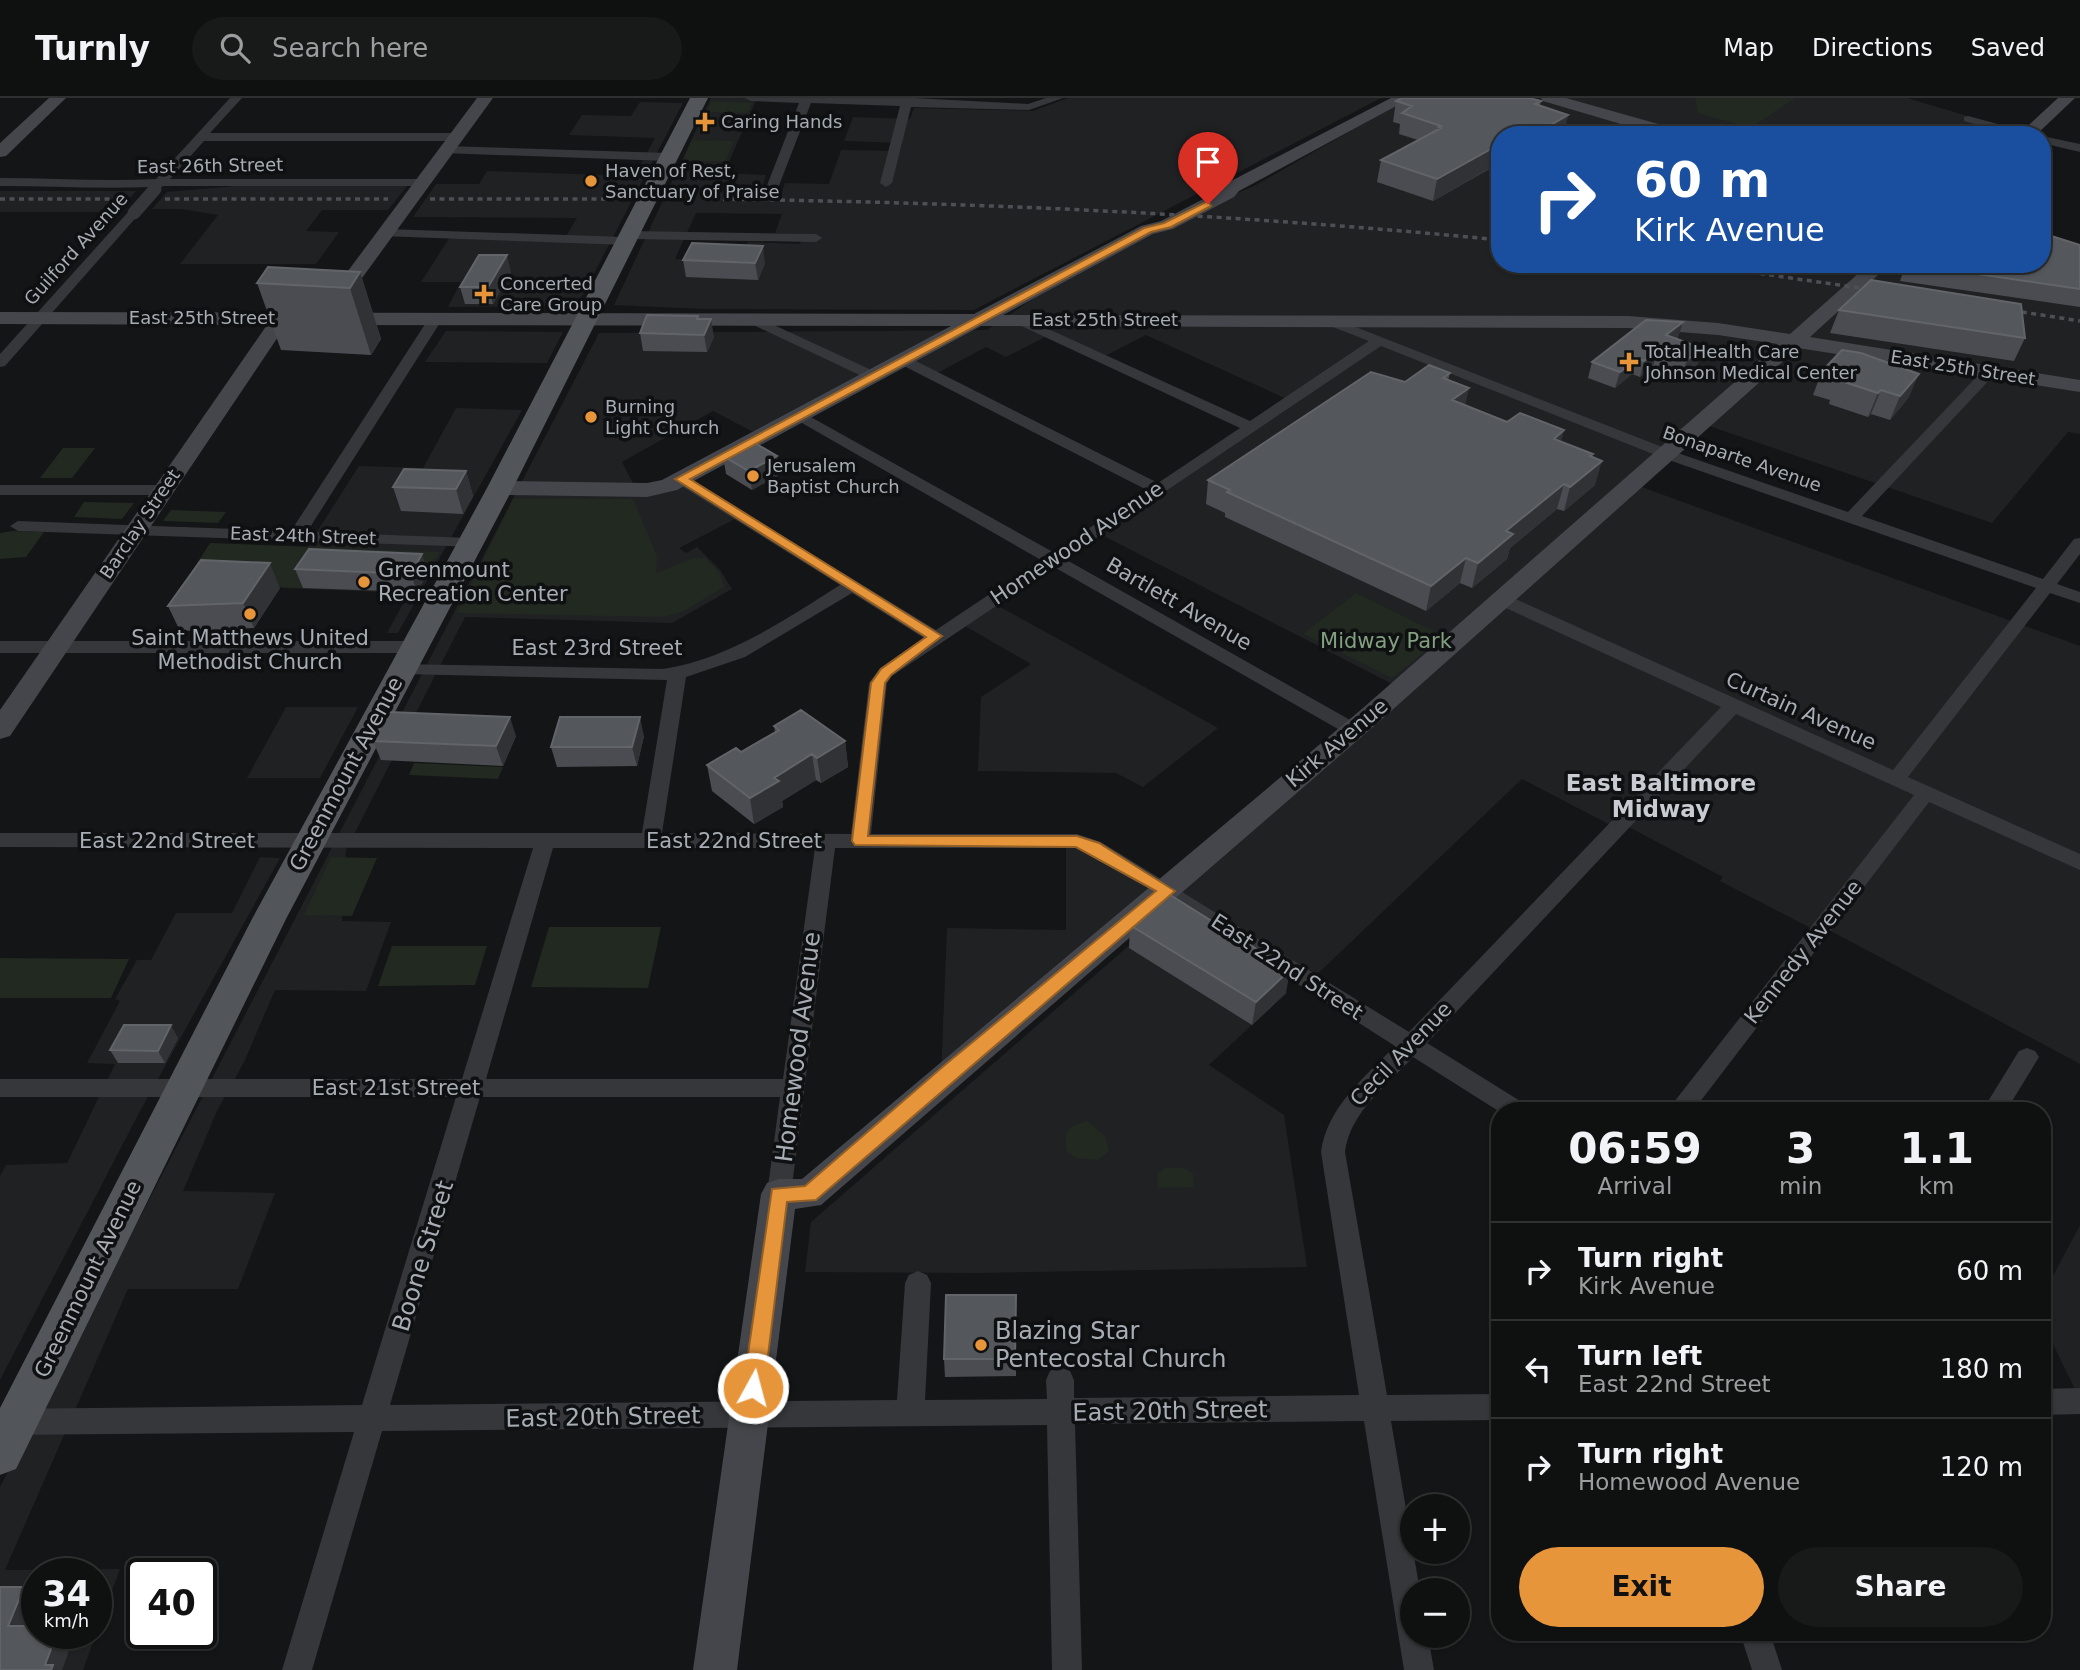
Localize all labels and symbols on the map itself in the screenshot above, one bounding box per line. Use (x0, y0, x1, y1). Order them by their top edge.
place label: Caring Hands (721, 111, 842, 132)
marker: Caring Hands (695, 112, 715, 132)
pin (1178, 132, 1238, 204)
street label: East 26th Street (137, 154, 283, 177)
place label: Haven of Rest, Sanctuary of Praise (605, 160, 780, 202)
marker: Haven of Rest, Sanctuary of Praise (583, 173, 599, 189)
street label: Guilford Avenue (20, 188, 132, 309)
place label: Concerted Care Group (500, 273, 602, 315)
marker: Concerted Care Group (474, 284, 494, 304)
street label: East 25th Street (129, 307, 275, 328)
street label: East 25th Street (1032, 309, 1178, 330)
place label: Total Health Care Johnson Medical Center (1644, 341, 1858, 383)
street label: East 25th Street (1889, 346, 2037, 389)
marker: Total Health Care Johnson Medical Center (1619, 352, 1639, 372)
place label: Burning Light Church (605, 396, 719, 438)
marker: Burning Light Church (583, 409, 599, 425)
street label: Bonaparte Avenue (1660, 422, 1824, 496)
place label: Jerusalem Baptist Church (766, 455, 900, 497)
street label: Barclay Street (95, 465, 184, 582)
marker: Jerusalem Baptist Church (745, 468, 761, 484)
street label: Homewood Avenue (986, 476, 1168, 610)
street label: East 24th Street (230, 522, 377, 549)
street label: Bartlett Avenue (1102, 553, 1256, 655)
place label: Greenmount Recreation Center (378, 558, 568, 606)
marker: Greenmount Recreation Center (356, 574, 372, 590)
marker: Saint Matthews United Methodist Church (242, 606, 258, 622)
place label: Saint Matthews United Methodist Church (131, 626, 369, 674)
park label: Midway Park (1320, 629, 1453, 653)
street label: East 23rd Street (512, 636, 682, 660)
street label: Curtain Avenue (1722, 667, 1880, 755)
street label: Greenmount Avenue (285, 673, 407, 875)
street label: Kirk Avenue (1281, 694, 1393, 792)
district label: East Baltimore Midway (1566, 770, 1756, 822)
street label: East 22nd Street (79, 829, 255, 853)
street label: East 22nd Street (646, 829, 822, 853)
street label: Kennedy Avenue (1739, 875, 1867, 1029)
street label: East 22nd Street (1207, 909, 1367, 1025)
street label: Homewood Avenue (770, 930, 826, 1164)
street label: Cecil Avenue (1345, 997, 1457, 1111)
street label: East 21st Street (312, 1076, 480, 1100)
street label: Greenmount Avenue (30, 1176, 146, 1382)
street label: Boone Street (387, 1177, 459, 1335)
place label: Blazing Star Pentecostal Church (995, 1317, 1227, 1373)
marker: Blazing Star Pentecostal Church (973, 1337, 989, 1353)
position arrow (716, 1351, 790, 1425)
street label: East 20th Street (1072, 1395, 1268, 1427)
street label: East 20th Street (505, 1401, 701, 1433)
speed limit sign: 40 (126, 1558, 217, 1649)

